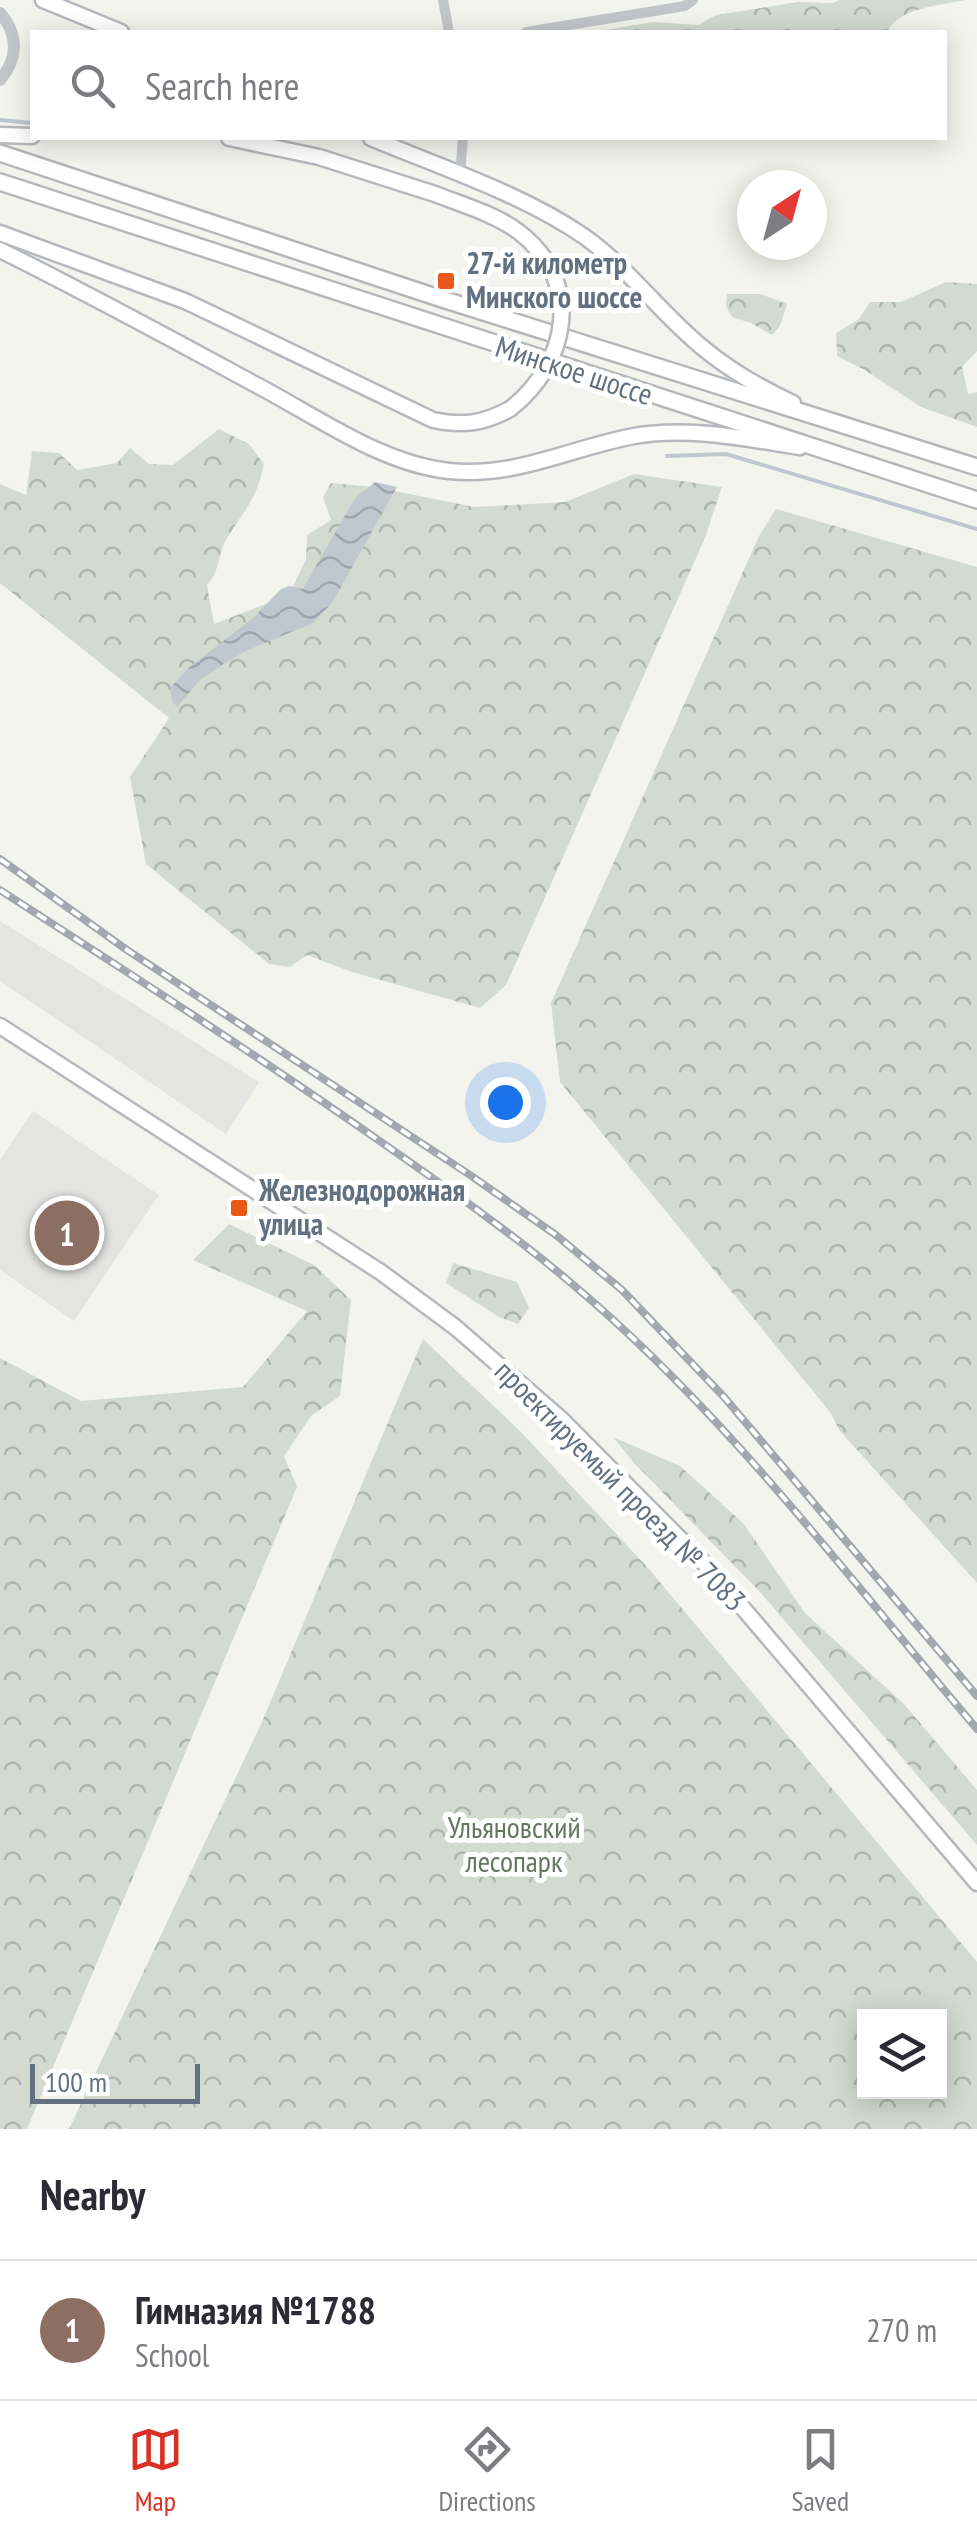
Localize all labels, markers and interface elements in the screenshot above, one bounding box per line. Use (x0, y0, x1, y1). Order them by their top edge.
search box (30, 30, 947, 140)
icon: search (65, 58, 120, 113)
text: Search here (145, 61, 299, 110)
north arrow (737, 170, 827, 260)
place label: 27-й километр Минского шоссе (466, 243, 642, 316)
marker: 27-й километр Минского шоссе (435, 270, 457, 292)
street label: Минское шоссе (491, 326, 658, 413)
your location (480, 1077, 531, 1128)
place label: Железнодорожная улица (258, 1170, 465, 1243)
pin: 1 (34, 1196, 100, 1270)
marker: Железнодорожная улица (228, 1197, 250, 1219)
street label: проектируемый проезд № 7083 (487, 1351, 755, 1619)
park label: Ульяновский лесопарк (447, 1807, 581, 1880)
map controls (857, 2009, 947, 2099)
button: layers (857, 2009, 947, 2099)
scale bar (30, 2059, 200, 2104)
text: 100 m (45, 2063, 107, 2100)
text: Nearby (40, 2167, 145, 2222)
text: Гимназия №1788 (135, 2285, 376, 2334)
text: 1 (65, 2309, 80, 2351)
text: 270 m (866, 2309, 937, 2351)
text: School (135, 2334, 209, 2376)
tab: Map (128, 2422, 183, 2519)
tab: Directions (438, 2422, 536, 2519)
tab: Saved (791, 2422, 849, 2519)

